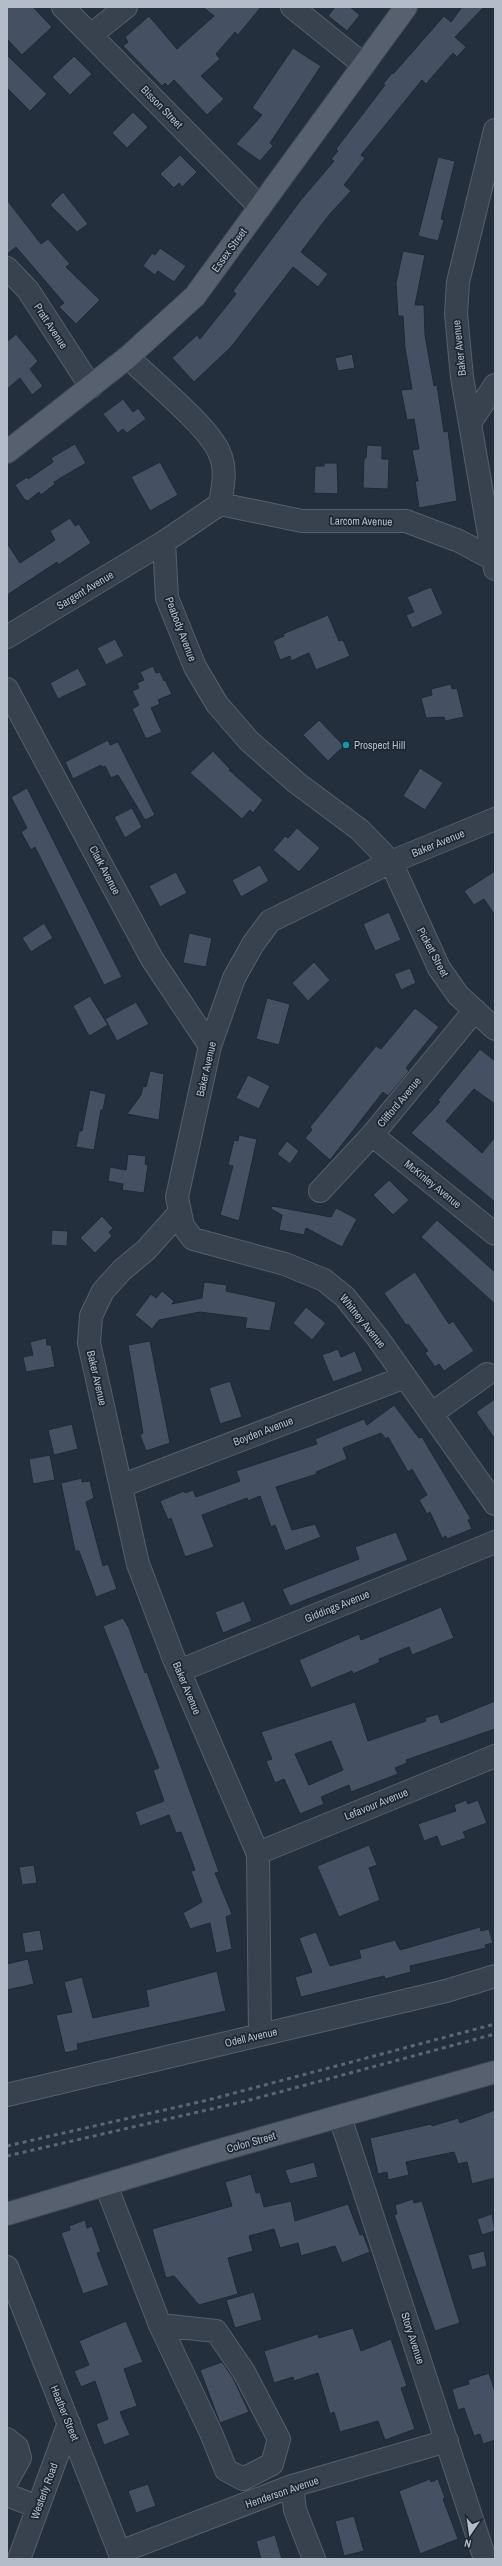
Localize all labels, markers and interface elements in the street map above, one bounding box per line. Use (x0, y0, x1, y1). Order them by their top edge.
street label: Bisson Street (138, 83, 186, 132)
street label: Essex Street (208, 225, 250, 275)
street label: Pratt Avenue (31, 301, 71, 351)
street label: Baker Avenue (449, 319, 469, 377)
street label: Larcom Avenue (330, 513, 392, 529)
street label: Sargent Avenue (54, 568, 116, 612)
street label: Peabody Avenue (162, 595, 200, 663)
place label: Prospect Hill (354, 738, 405, 752)
marker: Prospect Hill (341, 740, 351, 750)
street label: Baker Avenue (409, 826, 467, 860)
street label: Clark Avenue (86, 843, 124, 897)
street label: Pickett Street (414, 925, 452, 980)
street label: Baker Avenue (193, 1040, 219, 1098)
street label: Clifford Avenue (374, 1074, 424, 1130)
street label: McKinley Avenue (402, 1157, 464, 1211)
street label: Whitney Avenue (337, 1291, 389, 1351)
street label: Baker Avenue (84, 1349, 110, 1407)
street label: Boyden Avenue (231, 1413, 295, 1449)
street label: Giddings Avenue (302, 1587, 372, 1625)
street label: Baker Avenue (170, 1659, 204, 1717)
street label: Lefavour Avenue (342, 1785, 410, 1823)
street label: Odell Avenue (223, 2024, 279, 2050)
street label: Colon Street (225, 2128, 277, 2156)
street label: Story Avenue (398, 2310, 428, 2366)
street label: Heather Street (48, 2383, 83, 2443)
street label: Westerly Road (27, 2461, 61, 2521)
street label: Henderson Avenue (244, 2473, 320, 2511)
north arrow (450, 2514, 490, 2554)
text: N (463, 2536, 472, 2551)

